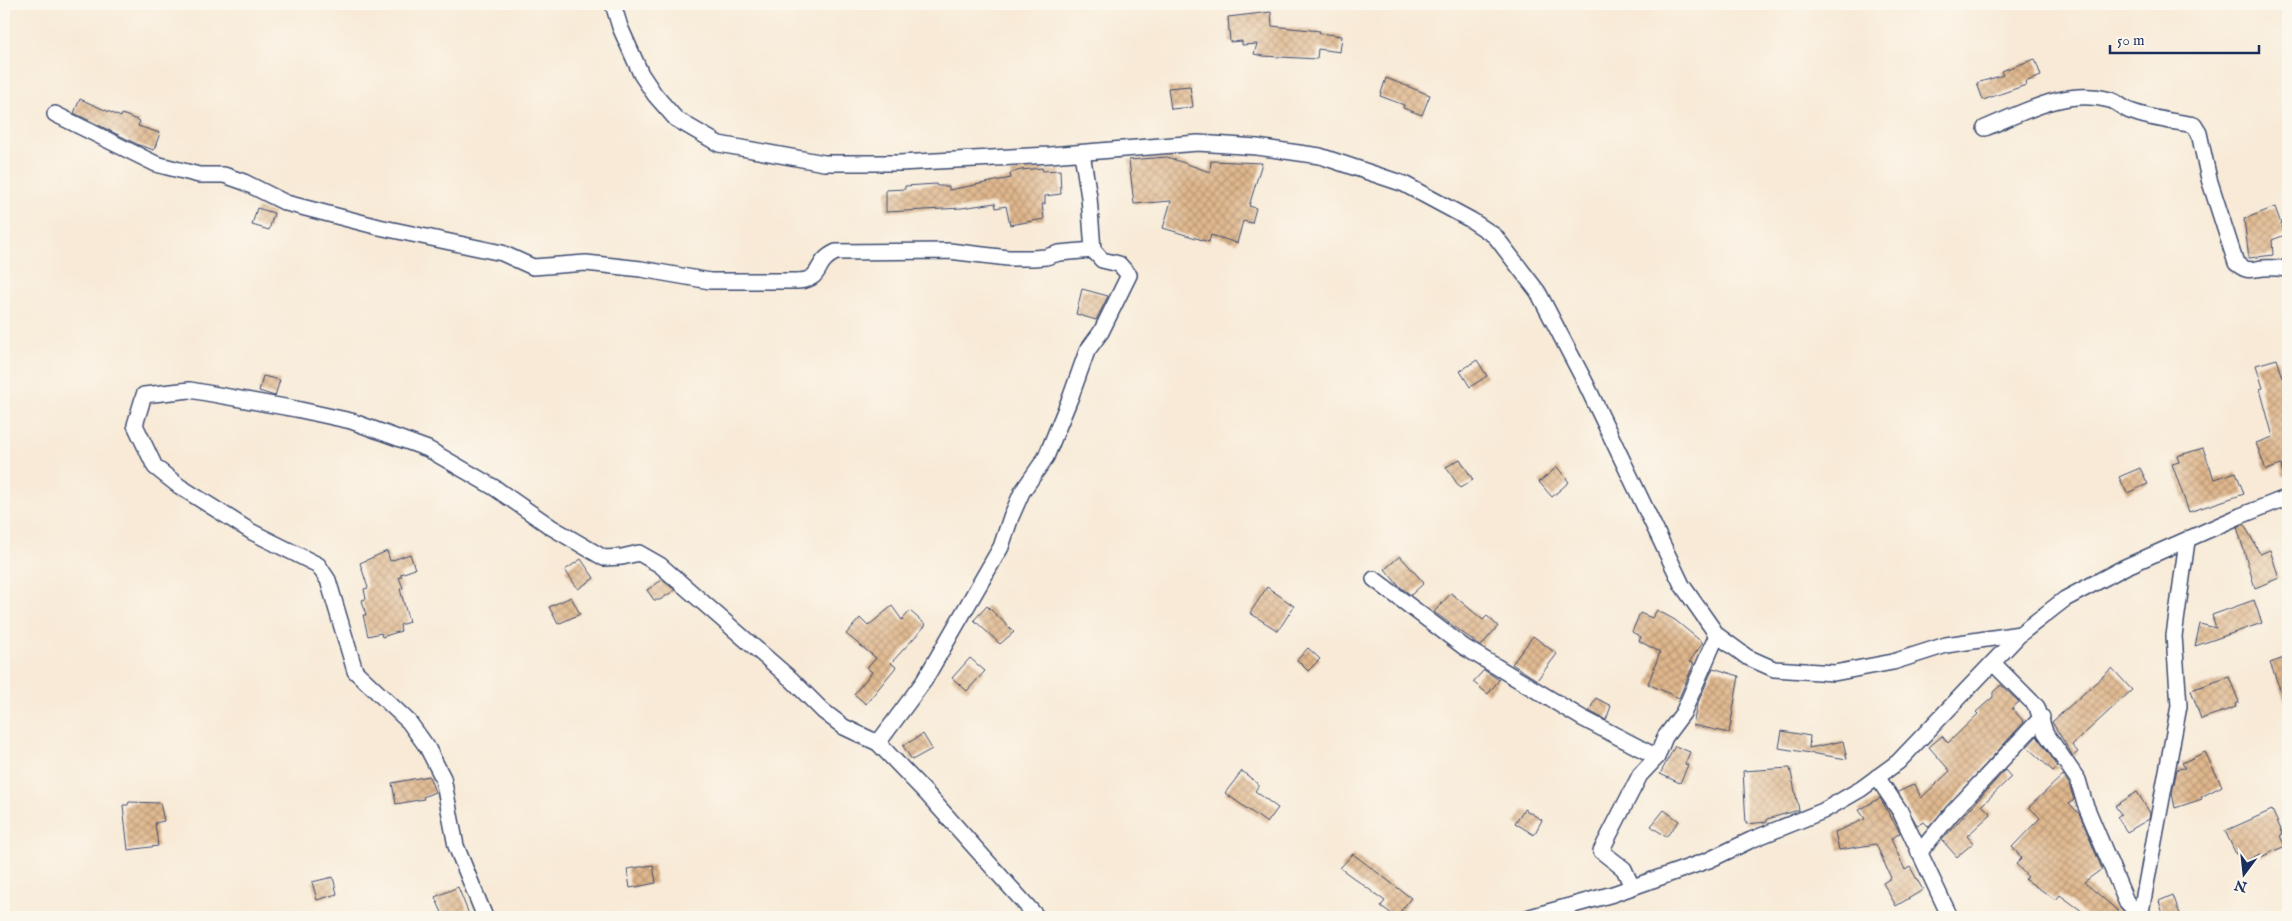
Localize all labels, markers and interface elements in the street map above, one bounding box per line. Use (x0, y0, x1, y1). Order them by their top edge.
scale bar (2110, 22, 2258, 54)
text: 50 m (2117, 31, 2145, 50)
north arrow (2220, 848, 2270, 898)
text: N (2233, 875, 2250, 896)

